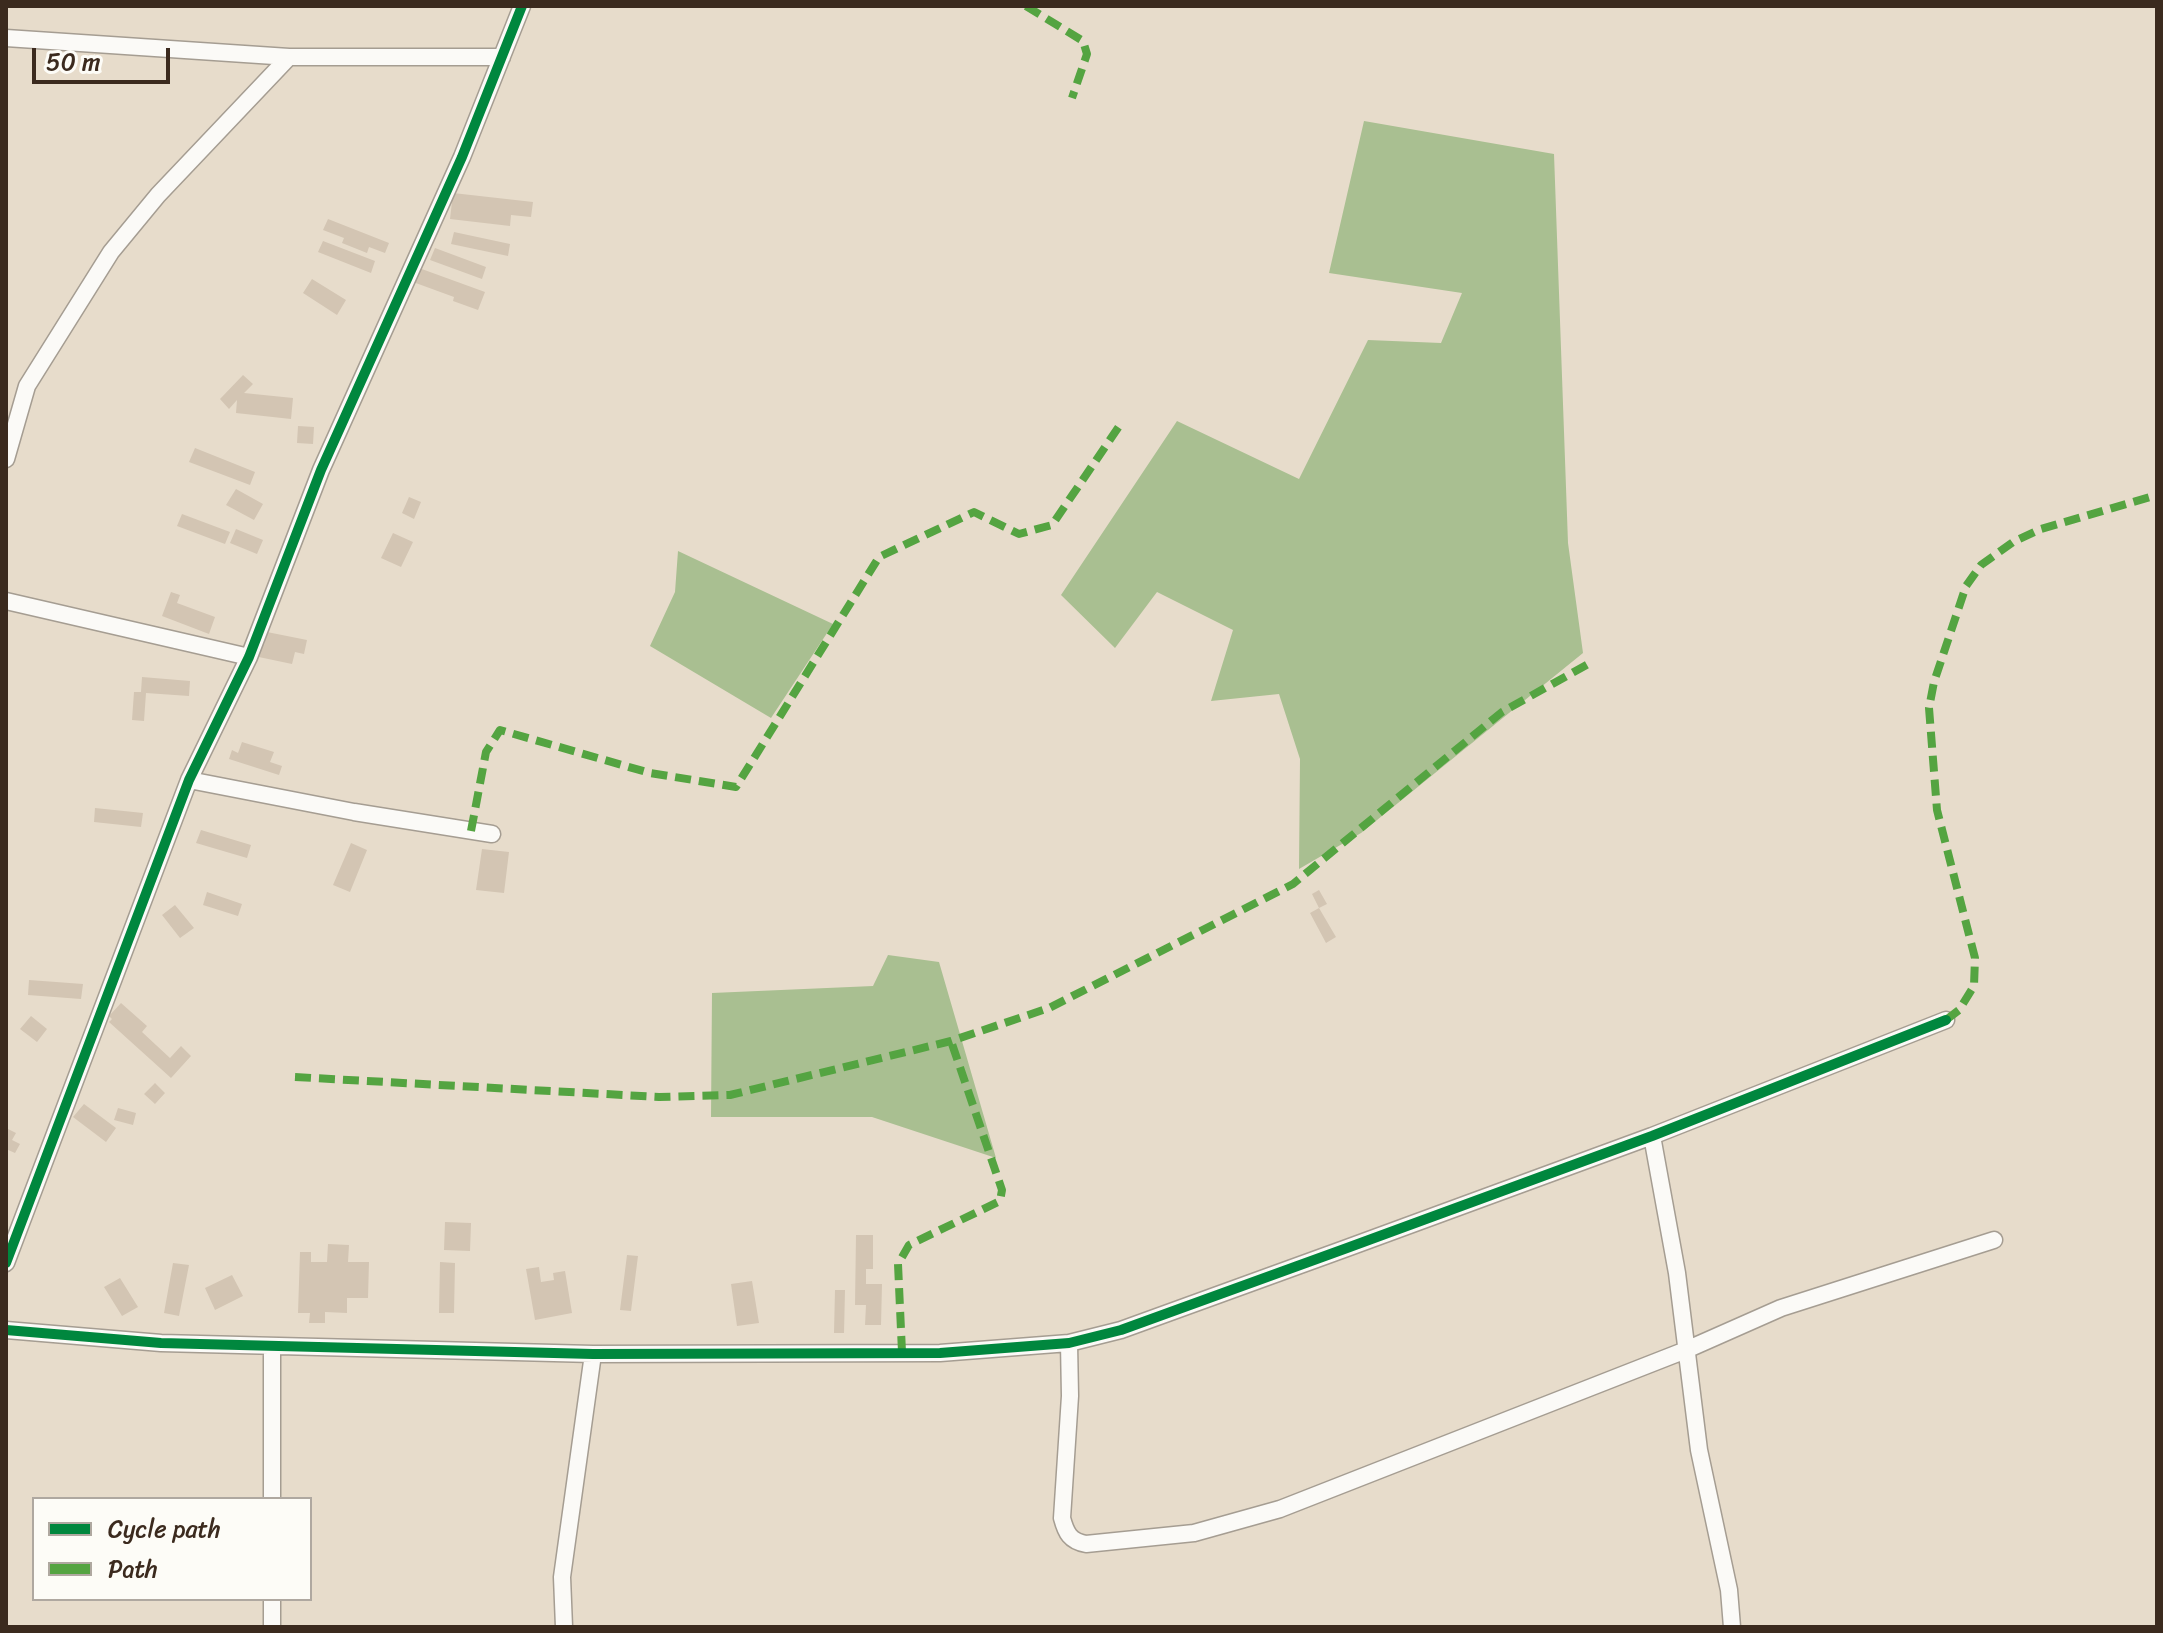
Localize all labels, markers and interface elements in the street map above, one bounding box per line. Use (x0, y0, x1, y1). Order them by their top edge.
scale bar (36, 32, 174, 82)
text: 50 m (46, 41, 101, 83)
legend (32, 1497, 312, 1601)
text: Cycle path (108, 1508, 221, 1550)
text: Path (108, 1548, 158, 1590)

